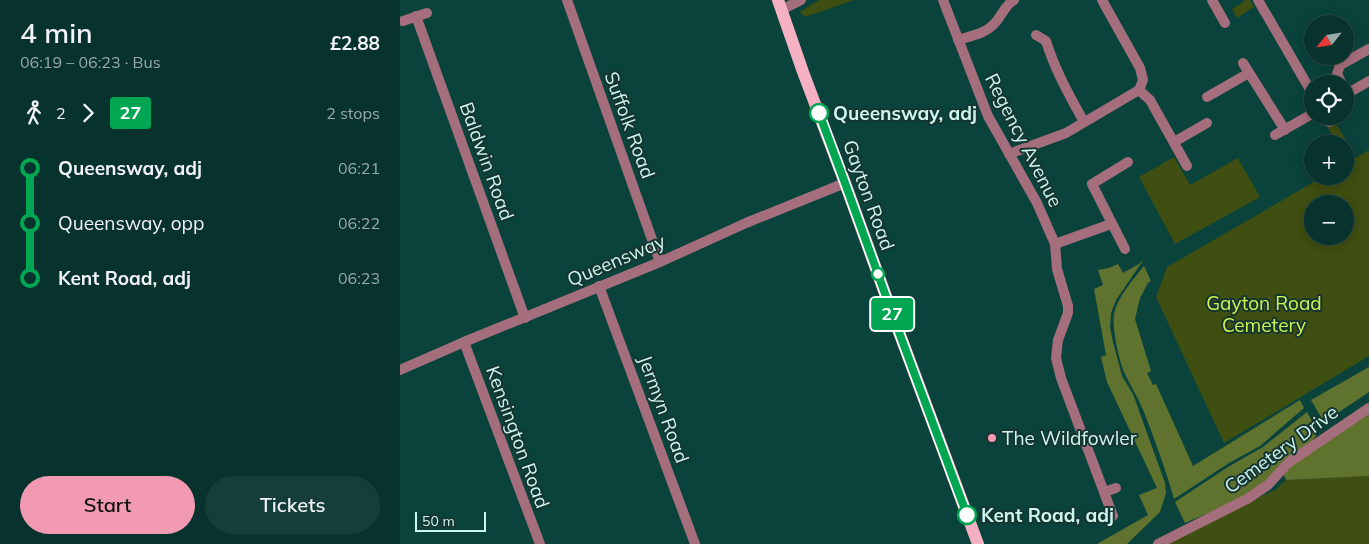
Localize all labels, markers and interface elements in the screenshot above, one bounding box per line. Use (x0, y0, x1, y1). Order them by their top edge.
text: 4 min (20, 15, 93, 50)
north arrow (1304, 15, 1354, 65)
map controls (1304, 15, 1354, 245)
text: £2.88 (330, 31, 380, 55)
text: 06:19 – 06:23 · Bus (20, 52, 161, 72)
street label: Suffolk Road (600, 68, 660, 182)
street label: Regency Avenue (980, 69, 1068, 211)
button: locate (1304, 75, 1354, 125)
icon: walk (20, 99, 48, 127)
icon: forward (74, 99, 102, 127)
street label: Baldwin Road (455, 99, 519, 223)
text: 27 (120, 101, 141, 124)
place label: Queensway, adj (833, 101, 977, 125)
text: 2 (56, 103, 66, 123)
text: 2 stops (326, 103, 380, 123)
marker: Queensway, adj (809, 103, 829, 123)
button: + (1304, 135, 1354, 185)
street label: Gayton Road (838, 137, 900, 253)
text: Queensway, adj (58, 156, 202, 180)
text: 06:21 (338, 158, 380, 178)
button: − (1304, 195, 1354, 245)
text: Queensway, opp (58, 211, 204, 235)
text: 06:22 (338, 213, 380, 233)
street label: Queensway (563, 229, 669, 291)
text: Kent Road, adj (58, 266, 191, 290)
unlabelled marker (871, 267, 885, 281)
text: 06:23 (338, 268, 380, 288)
park label: Gayton Road Cemetery (1206, 291, 1322, 337)
line badge: 27 (870, 298, 914, 330)
text: 27 (881, 302, 903, 325)
street label: Jermyn Road (633, 352, 695, 466)
street label: Kensington Road (481, 362, 555, 512)
street label: Cemetery Drive (1219, 400, 1343, 498)
place label: The Wildfowler (1002, 426, 1137, 450)
marker: The Wildfowler (986, 432, 998, 444)
button: Start (20, 476, 195, 534)
button: Tickets (205, 476, 380, 534)
place label: Kent Road, adj (981, 503, 1114, 527)
marker: Kent Road, adj (957, 505, 977, 525)
scale bar (415, 509, 486, 532)
text: 50 m (422, 512, 455, 530)

